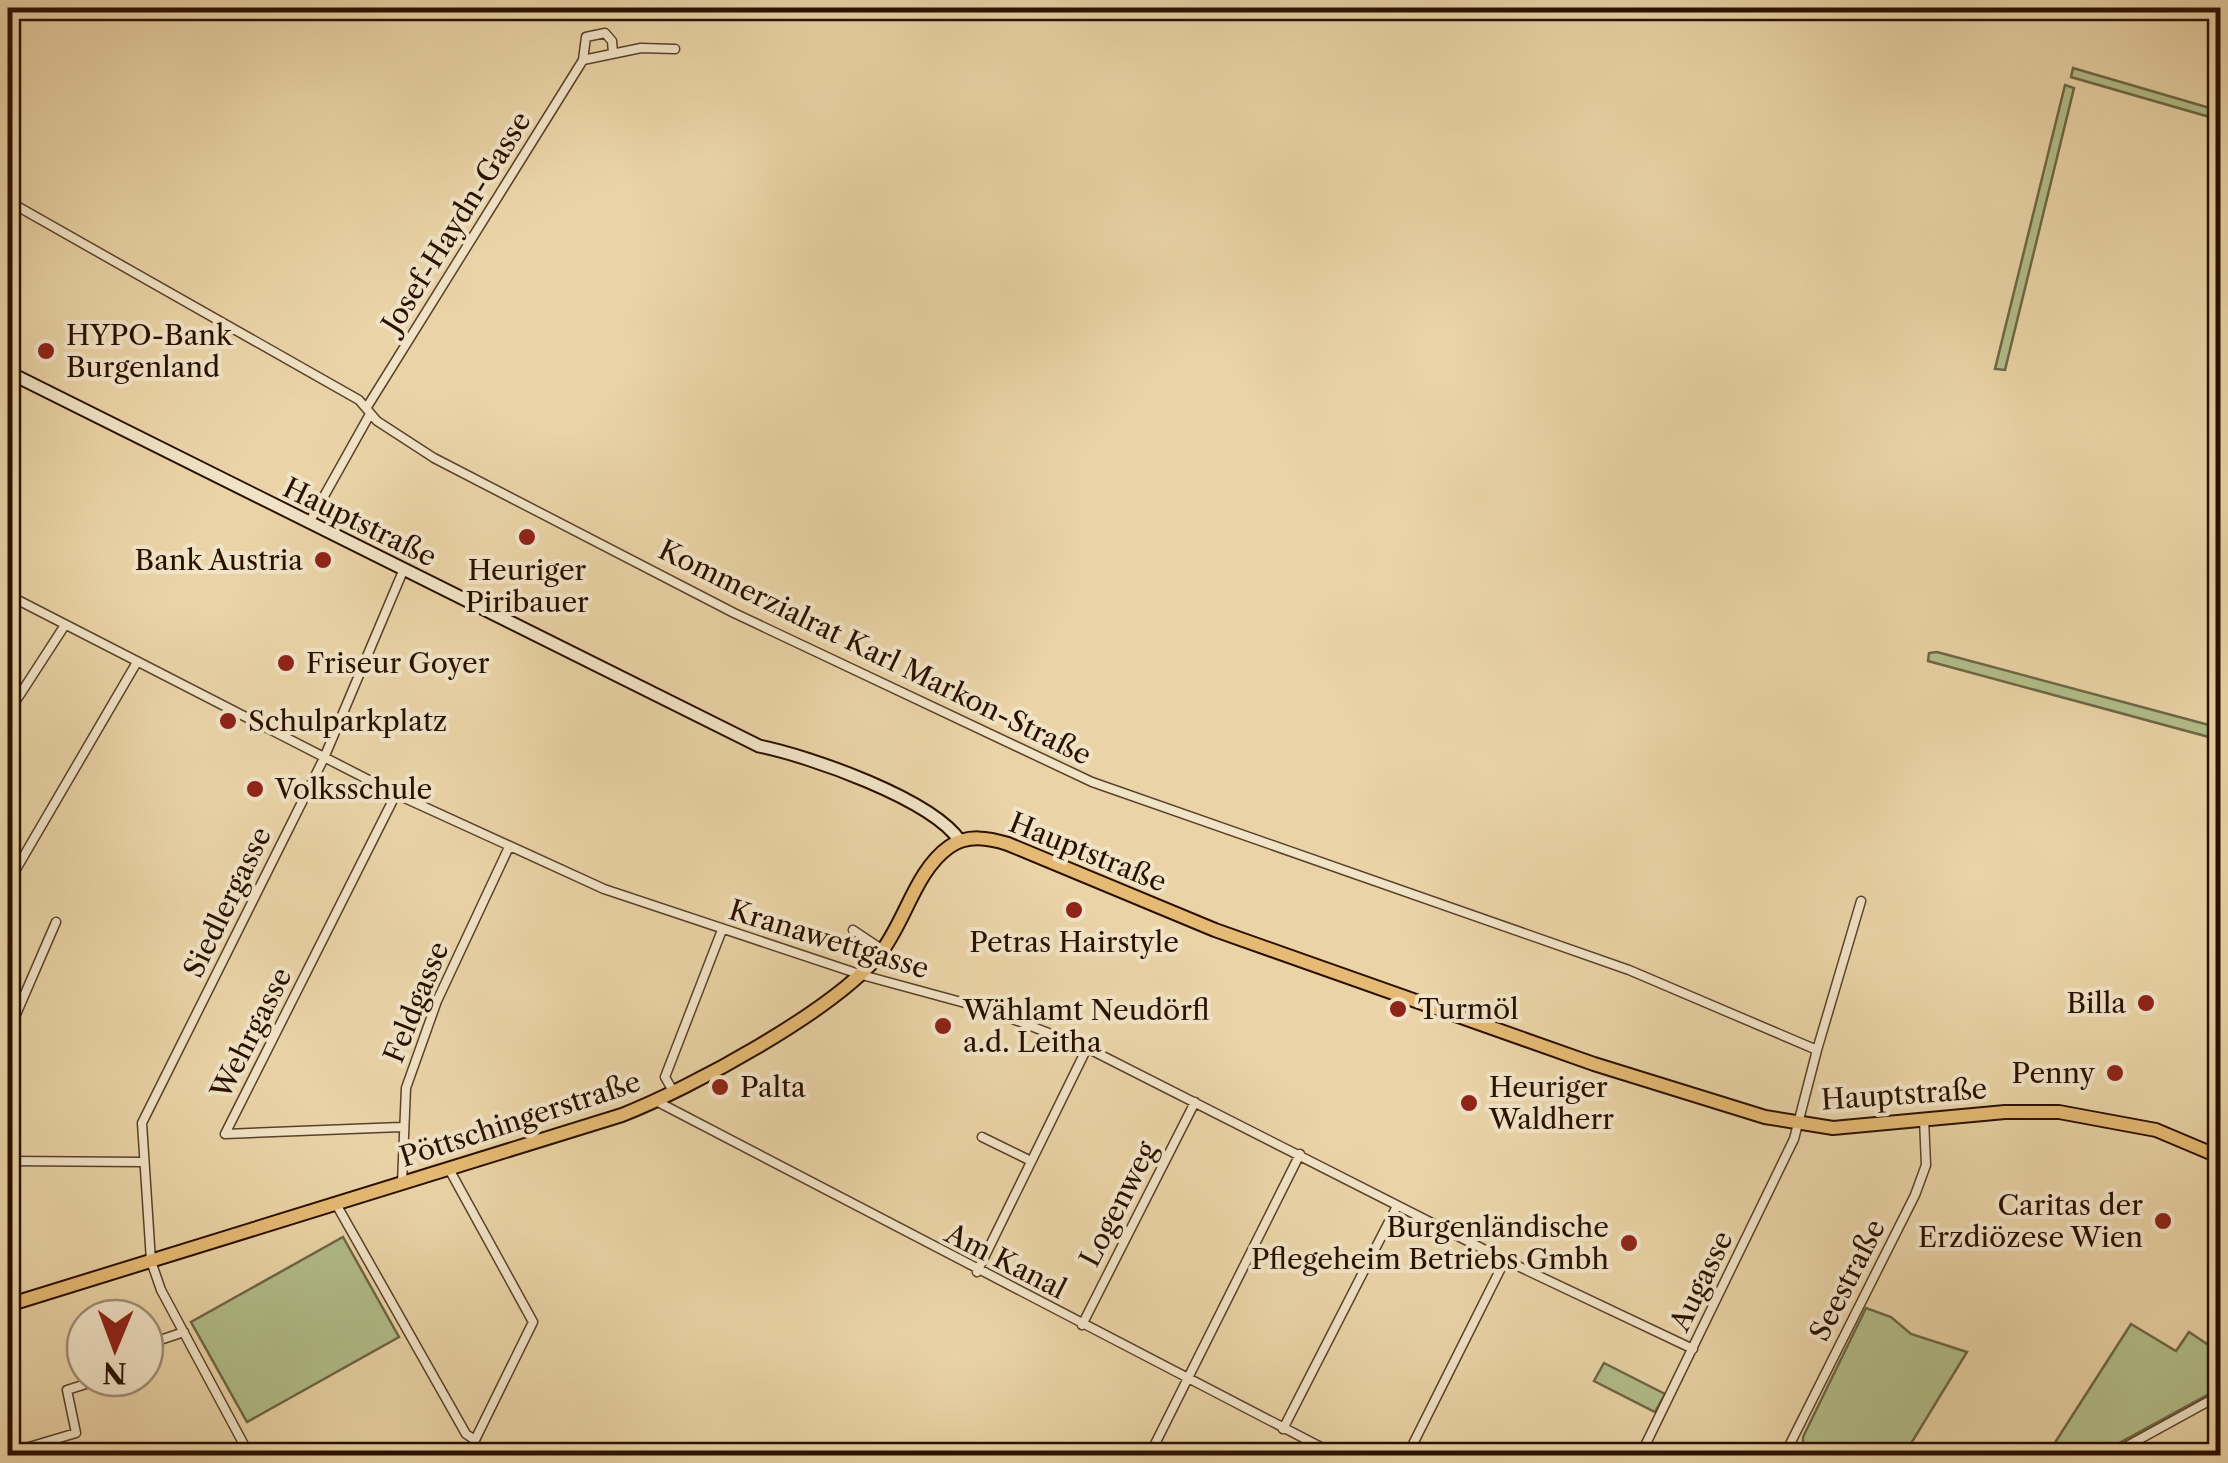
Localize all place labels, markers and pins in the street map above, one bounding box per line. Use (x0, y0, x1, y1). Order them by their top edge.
place label: HYPO-Bank Burgenland (66, 318, 234, 384)
marker: HYPO-Bank Burgenland (35, 340, 57, 362)
marker: Heuriger Piribauer (516, 526, 538, 548)
place label: Bank Austria (135, 543, 303, 577)
marker: Bank Austria (312, 549, 334, 571)
place label: Heuriger Piribauer (465, 553, 589, 619)
place label: Friseur Goyer (306, 646, 490, 680)
marker: Friseur Goyer (275, 652, 297, 674)
place label: Schulparkplatz (248, 704, 447, 738)
marker: Schulparkplatz (217, 710, 239, 732)
place label: Volksschule (274, 772, 432, 806)
marker: Volksschule (244, 778, 266, 800)
marker: Petras Hairstyle (1063, 899, 1085, 921)
place label: Petras Hairstyle (969, 925, 1179, 959)
place label: Billa (2067, 986, 2126, 1020)
place label: Turmöl (1418, 992, 1519, 1026)
marker: Billa (2135, 992, 2157, 1014)
place label: Wählamt Neudörfl a.d. Leitha (962, 993, 1210, 1059)
marker: Turmöl (1387, 998, 1409, 1020)
marker: Wählamt Neudörfl a.d. Leitha (932, 1015, 954, 1037)
place label: Penny (2012, 1056, 2095, 1090)
marker: Penny (2104, 1062, 2126, 1084)
place label: Palta (740, 1070, 806, 1104)
place label: Heuriger Waldherr (1488, 1070, 1614, 1136)
marker: Palta (709, 1076, 731, 1098)
marker: Heuriger Waldherr (1458, 1092, 1480, 1114)
place label: Caritas der Erzdiözese Wien (1918, 1188, 2143, 1254)
place label: Burgenländische Pflegeheim Betriebs Gmbh (1251, 1210, 1609, 1276)
marker: Caritas der Erzdiözese Wien (2152, 1210, 2174, 1232)
marker: Burgenländische Pflegeheim Betriebs Gmbh (1618, 1232, 1640, 1254)

